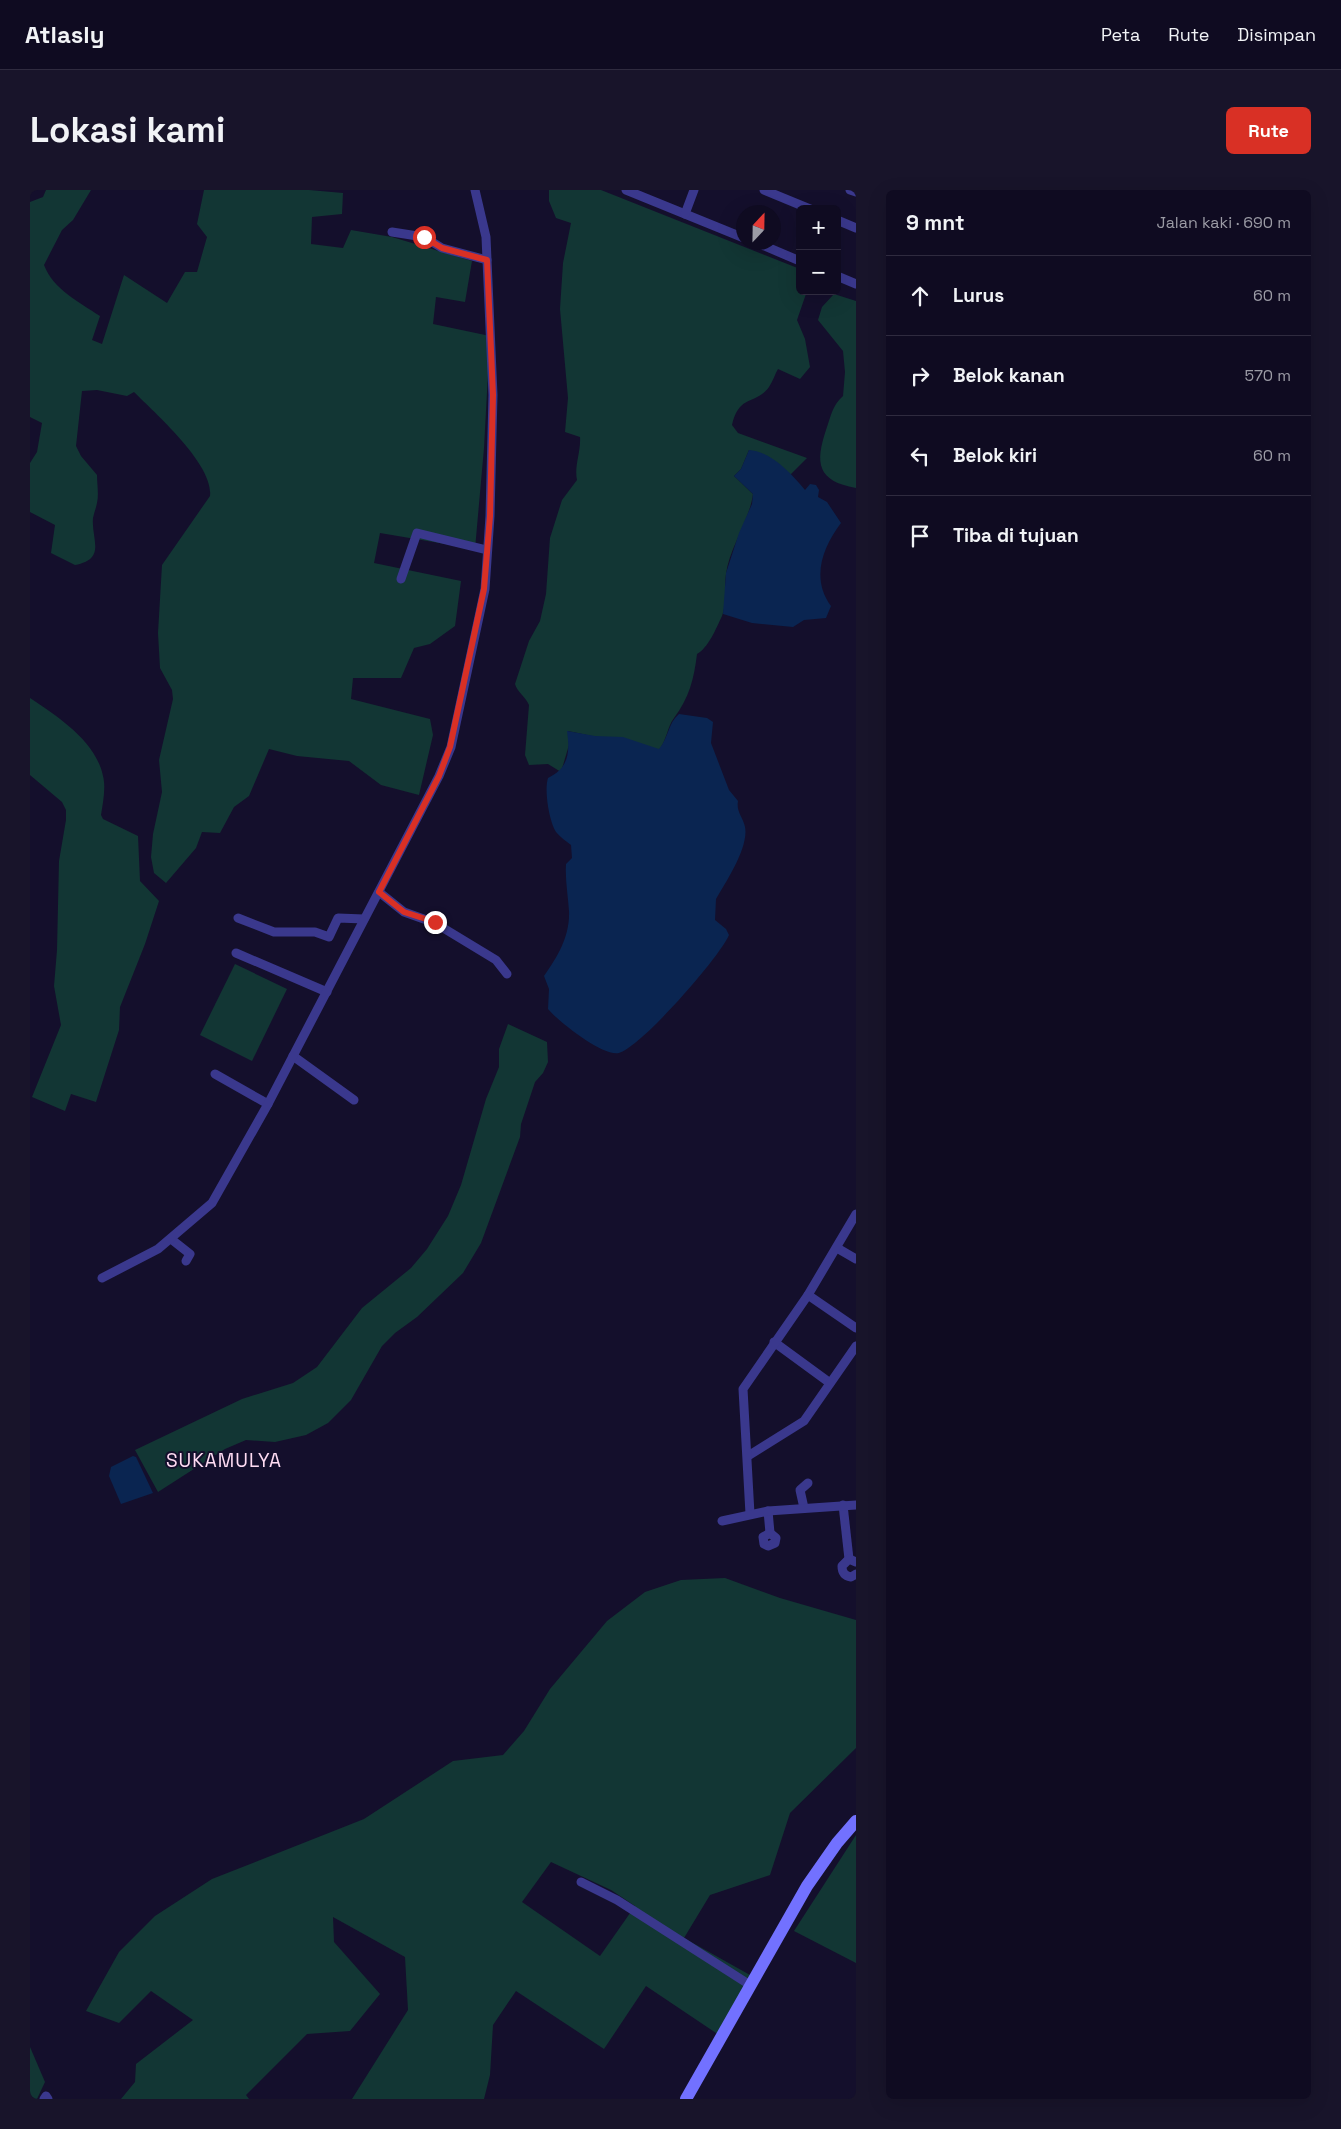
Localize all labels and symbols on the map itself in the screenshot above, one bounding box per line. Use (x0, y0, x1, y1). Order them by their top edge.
north arrow (736, 205, 781, 250)
route start (413, 226, 436, 249)
route end (424, 911, 447, 934)
district label: SUKAMULYA (166, 1448, 282, 1473)

